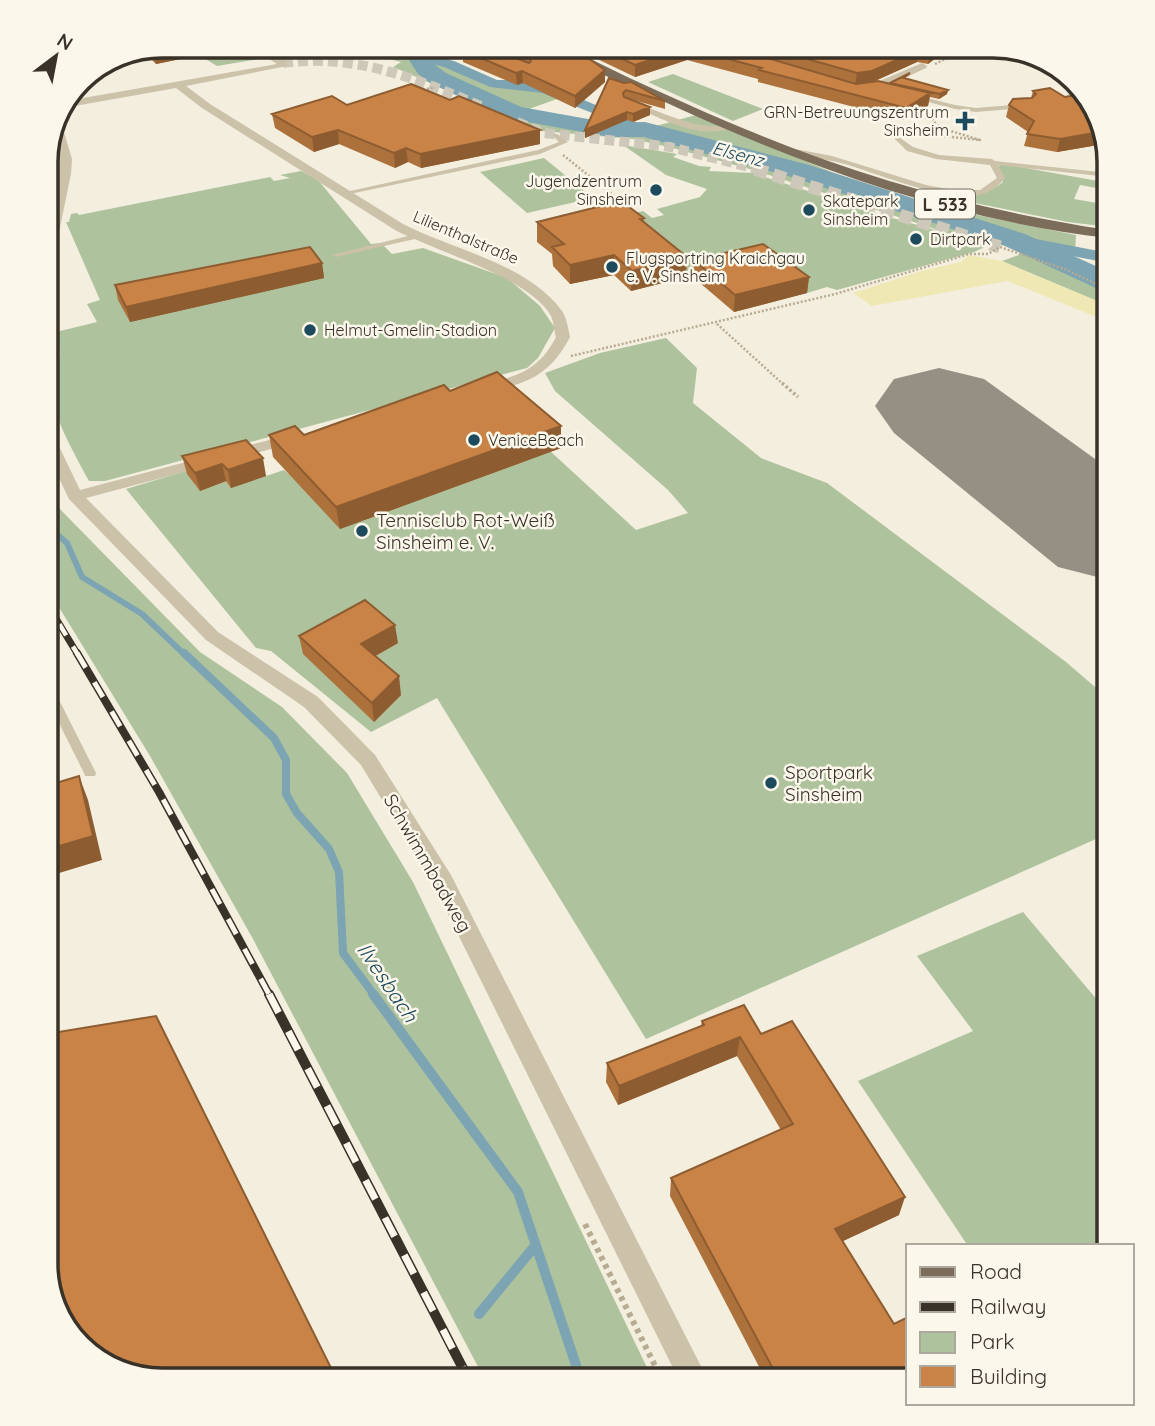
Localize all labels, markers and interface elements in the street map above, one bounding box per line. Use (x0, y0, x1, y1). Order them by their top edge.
north arrow (21, 21, 91, 91)
text: N (53, 28, 77, 55)
place label: GRN-Betreuungszentrum Sinsheim (764, 102, 949, 140)
marker: GRN-Betreuungszentrum Sinsheim (955, 111, 975, 131)
water label: Elsenz (710, 136, 768, 172)
place label: Jugendzentrum Sinsheim (525, 171, 642, 209)
marker: Jugendzentrum Sinsheim (648, 182, 664, 198)
road number: L 533 (915, 190, 975, 218)
place label: Skatepark Sinsheim (823, 191, 899, 229)
marker: Skatepark Sinsheim (801, 202, 817, 218)
street label: Lilienthalstraße (410, 206, 522, 268)
place label: Dirtpark (930, 229, 991, 249)
marker: Dirtpark (908, 231, 924, 247)
place label: Flugsportring Kraichgau e. V. Sinsheim (626, 248, 805, 286)
marker: Flugsportring Kraichgau e. V. Sinsheim (604, 259, 620, 275)
place label: Helmut-Gmelin-Stadion (324, 320, 497, 340)
marker: Helmut-Gmelin-Stadion (302, 322, 318, 338)
place label: VeniceBeach (488, 430, 584, 450)
marker: VeniceBeach (466, 432, 482, 448)
place label: Tennisclub Rot-Weiß Sinsheim e. V. (376, 508, 555, 554)
marker: Tennisclub Rot-Weiß Sinsheim e. V. (354, 523, 370, 539)
place label: Sportpark Sinsheim (785, 760, 873, 806)
marker: Sportpark Sinsheim (763, 775, 779, 791)
street label: Schwimmbadweg (379, 790, 477, 936)
water label: Ilvesbach (352, 937, 425, 1028)
legend (906, 1244, 1134, 1405)
text: Road (970, 1258, 1022, 1284)
text: Railway (970, 1293, 1046, 1319)
text: Park (970, 1328, 1014, 1354)
text: Building (970, 1363, 1047, 1389)

